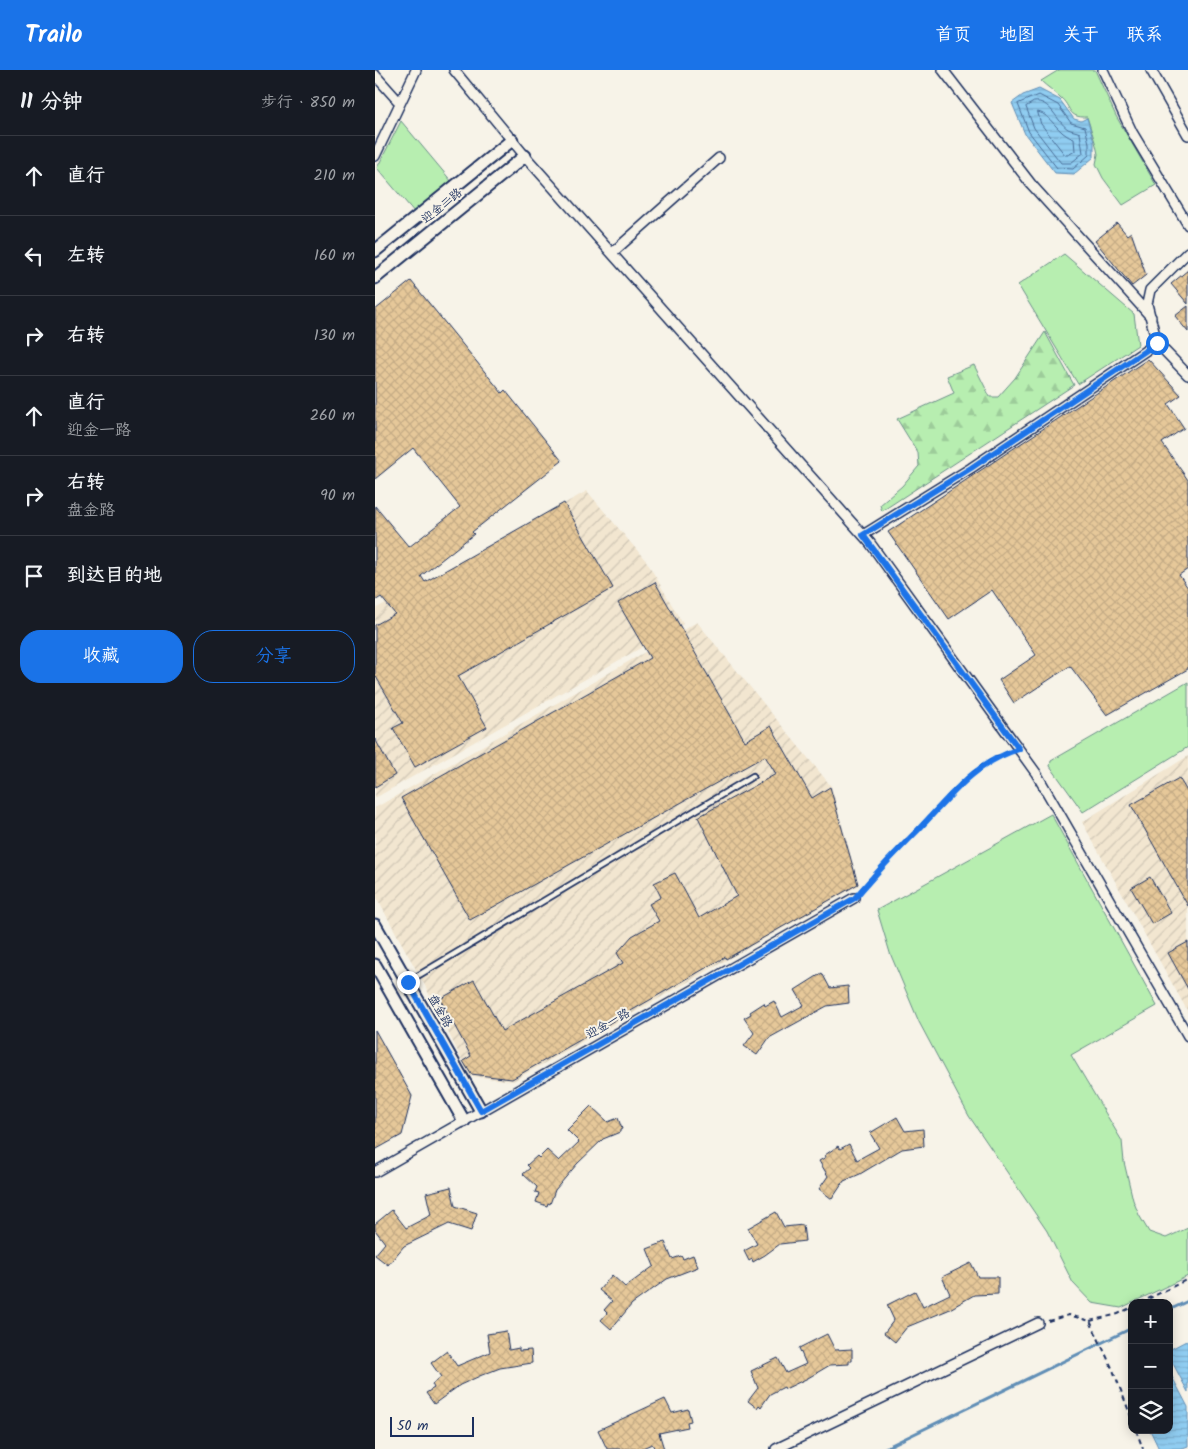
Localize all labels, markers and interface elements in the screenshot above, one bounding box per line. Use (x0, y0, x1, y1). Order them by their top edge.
text: Trailo (25, 16, 83, 55)
text: 首页 (935, 21, 971, 50)
text: 地图 (999, 21, 1035, 50)
text: 关于 (1063, 21, 1099, 50)
text: 联系 (1127, 21, 1163, 50)
text: 11 分钟 (20, 86, 83, 119)
text: 步行 · 850 m (261, 90, 355, 115)
text: 直行 (67, 161, 105, 191)
icon: ahead (20, 162, 48, 190)
text: 210 m (314, 163, 355, 188)
street label: 迎金二路 (417, 184, 467, 228)
text: 左转 (67, 241, 105, 271)
icon: left (20, 242, 48, 270)
text: 160 m (314, 243, 355, 268)
text: 右转 (67, 321, 105, 351)
icon: right (20, 322, 48, 350)
text: 130 m (314, 323, 355, 348)
route start (1146, 332, 1169, 355)
text: 直行 (67, 388, 105, 418)
icon: ahead (20, 402, 48, 430)
text: 260 m (310, 403, 355, 428)
text: 迎金一路 (67, 418, 131, 443)
text: 右转 (67, 468, 105, 498)
icon: right (20, 482, 48, 510)
text: 90 m (320, 483, 355, 508)
text: 盘金路 (67, 498, 115, 523)
text: 到达目的地 (67, 561, 162, 591)
icon: arrive (20, 562, 48, 590)
button: 收藏 (20, 630, 183, 683)
button: 分享 (193, 630, 355, 683)
route end (397, 971, 420, 994)
street label: 盘金路 (423, 991, 457, 1031)
street label: 迎金一路 (582, 1004, 634, 1044)
map controls (1128, 1299, 1173, 1434)
button: + (1128, 1299, 1173, 1344)
button: − (1128, 1344, 1173, 1389)
button: layers (1128, 1389, 1173, 1434)
scale bar (390, 1414, 474, 1437)
text: 50 m (397, 1415, 428, 1437)

